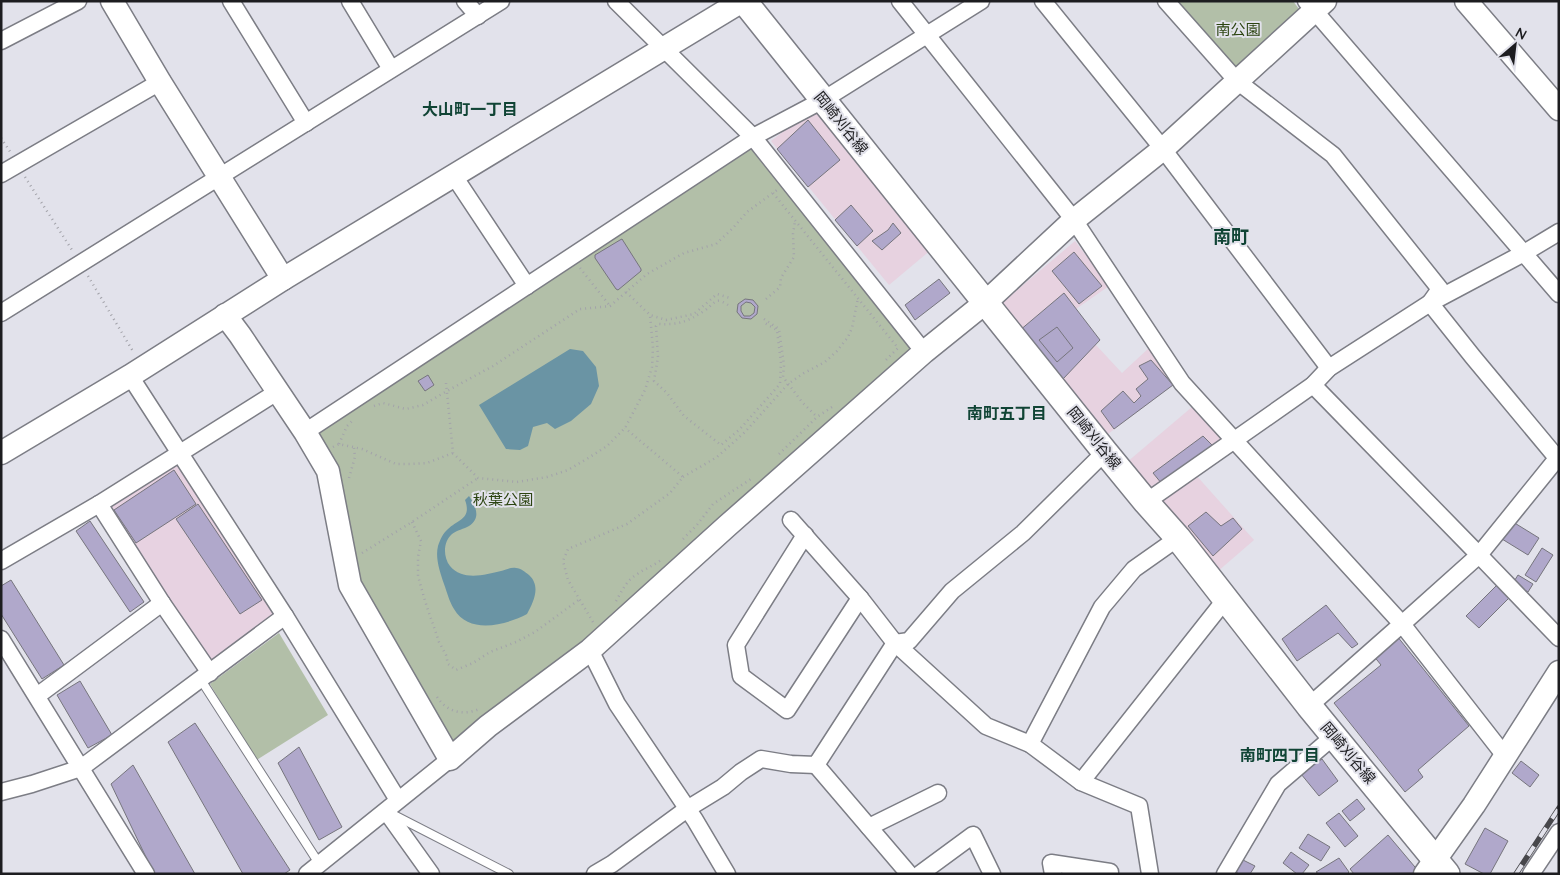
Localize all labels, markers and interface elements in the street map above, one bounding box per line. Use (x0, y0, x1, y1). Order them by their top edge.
park label: 南公園 (1215, 20, 1261, 39)
north arrow (1490, 20, 1540, 70)
text: N (1512, 23, 1530, 44)
street label: 岡崎刈谷線 (810, 88, 872, 158)
district label: 大山町一丁目 (422, 99, 518, 119)
district label: 南町 (1213, 225, 1249, 248)
district label: 南町五丁目 (967, 403, 1047, 423)
street label: 岡崎刈谷線 (1063, 403, 1125, 473)
park label: 秋葉公園 (473, 490, 533, 509)
street label: 岡崎刈谷線 (1317, 718, 1380, 788)
district label: 南町四丁目 (1240, 745, 1320, 765)

